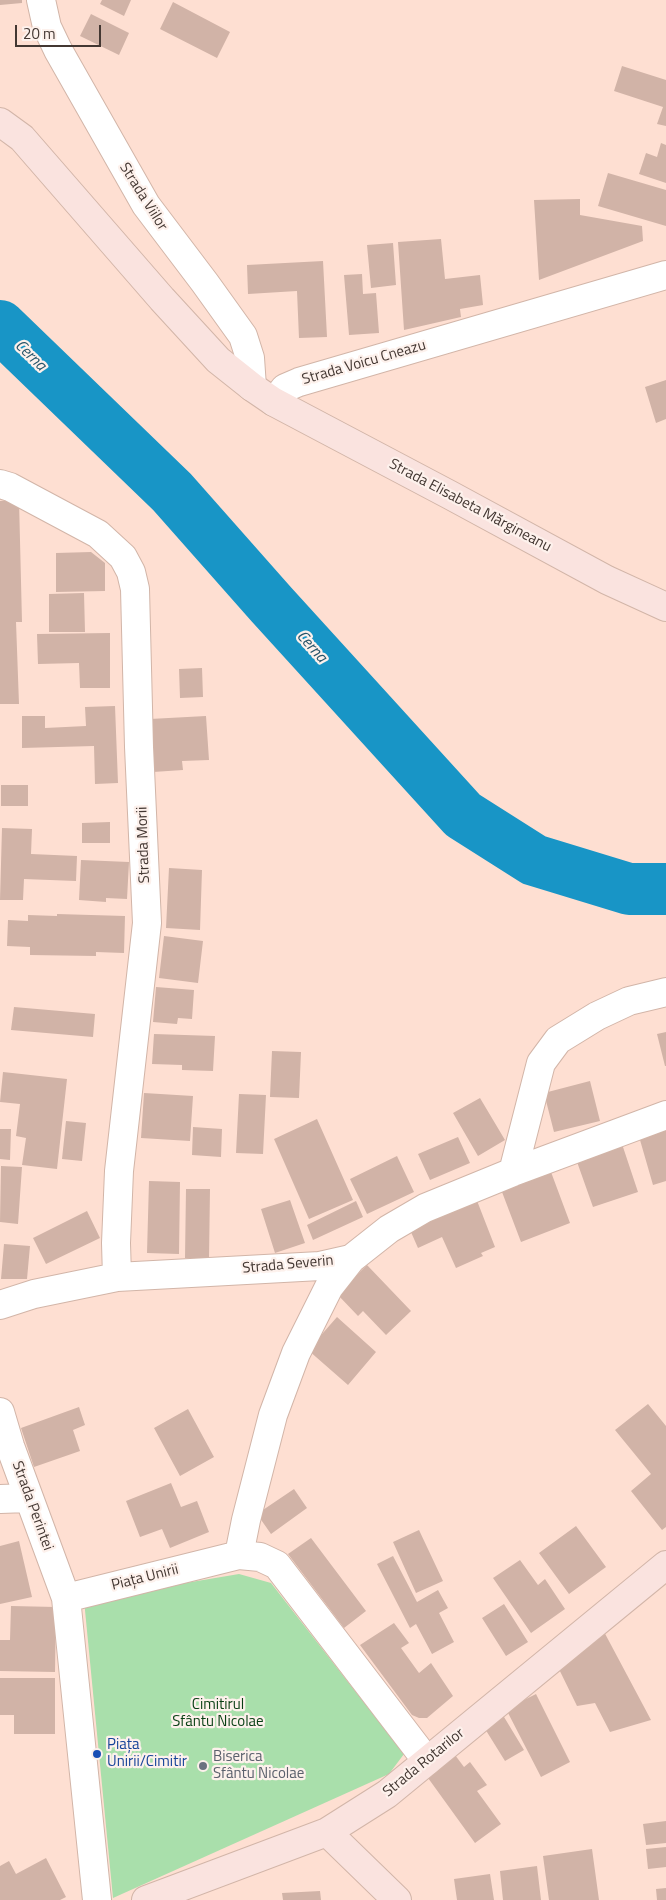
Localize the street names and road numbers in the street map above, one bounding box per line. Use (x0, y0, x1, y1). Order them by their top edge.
street label: Strada Viilor (115, 160, 171, 234)
street label: Strada Voicu Cneazu (300, 337, 428, 389)
street label: Strada Elisabeta Mărgineanu (386, 456, 554, 556)
street label: Strada Morii (134, 806, 154, 884)
street label: Strada Severin (242, 1252, 334, 1278)
street label: Strada Perintei (8, 1459, 56, 1553)
street label: Piața Unirii (110, 1561, 180, 1595)
street label: Strada Rotarilor (380, 1725, 468, 1801)

